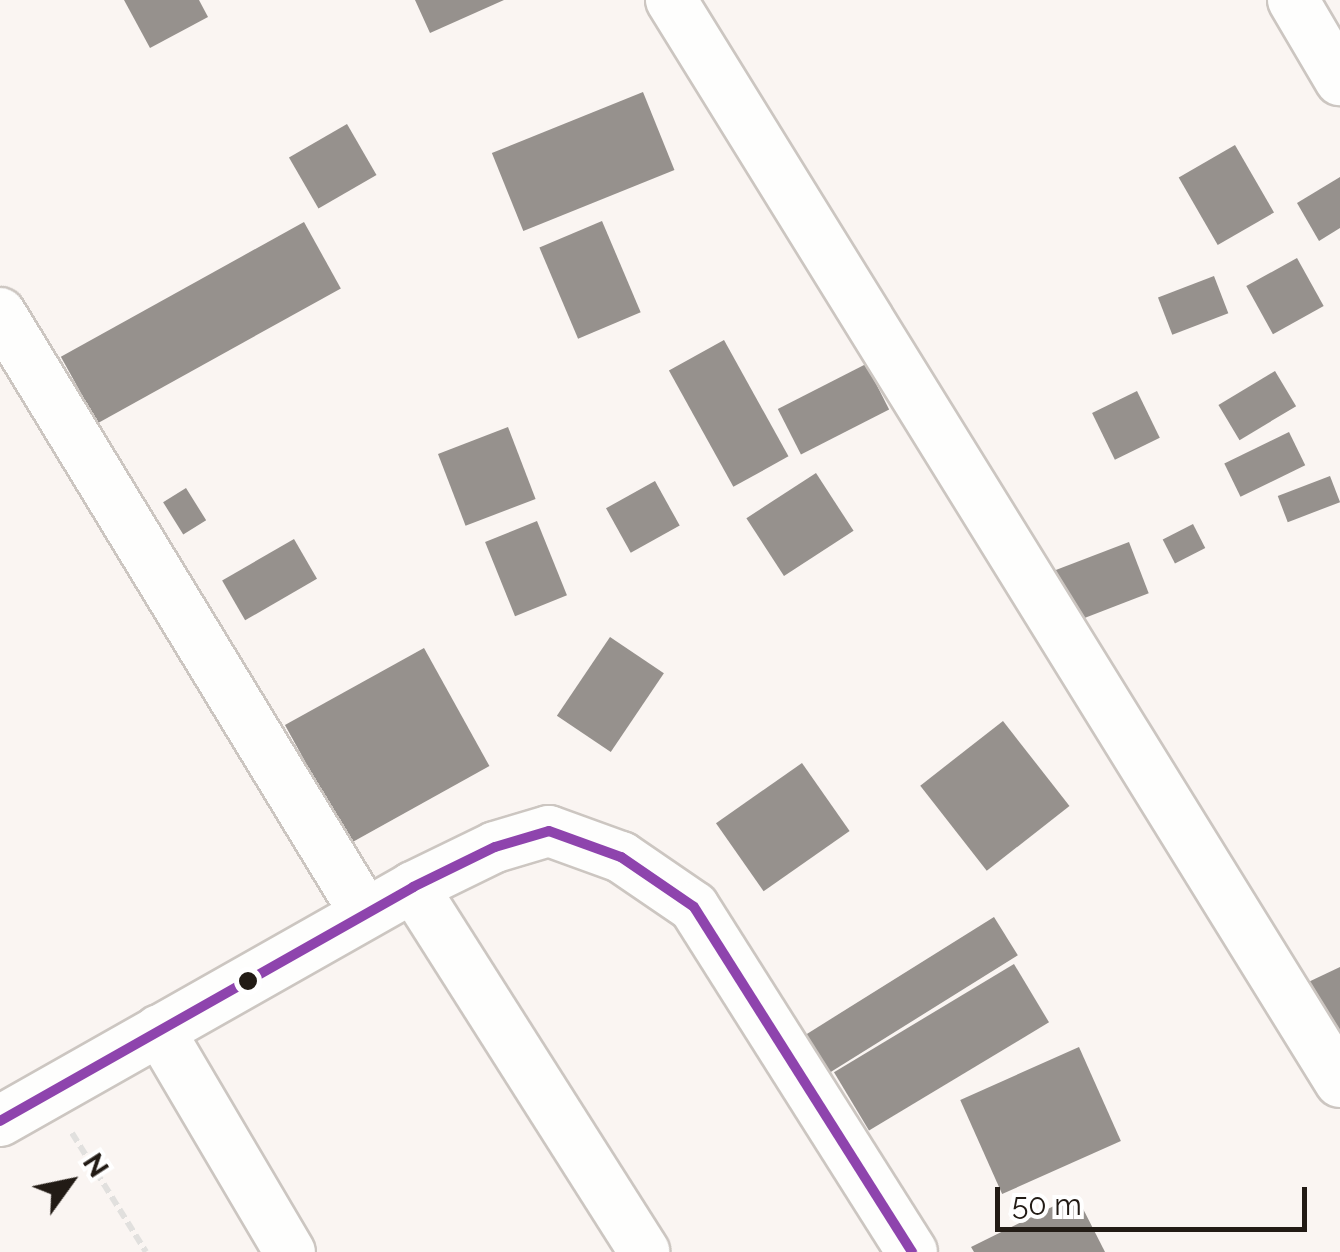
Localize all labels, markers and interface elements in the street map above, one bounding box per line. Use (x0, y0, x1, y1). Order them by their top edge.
unlabelled marker (238, 971, 258, 991)
north arrow (20, 1132, 120, 1232)
text: N (76, 1147, 115, 1183)
scale bar (1000, 1167, 1312, 1229)
text: 50 m (1012, 1187, 1082, 1222)

